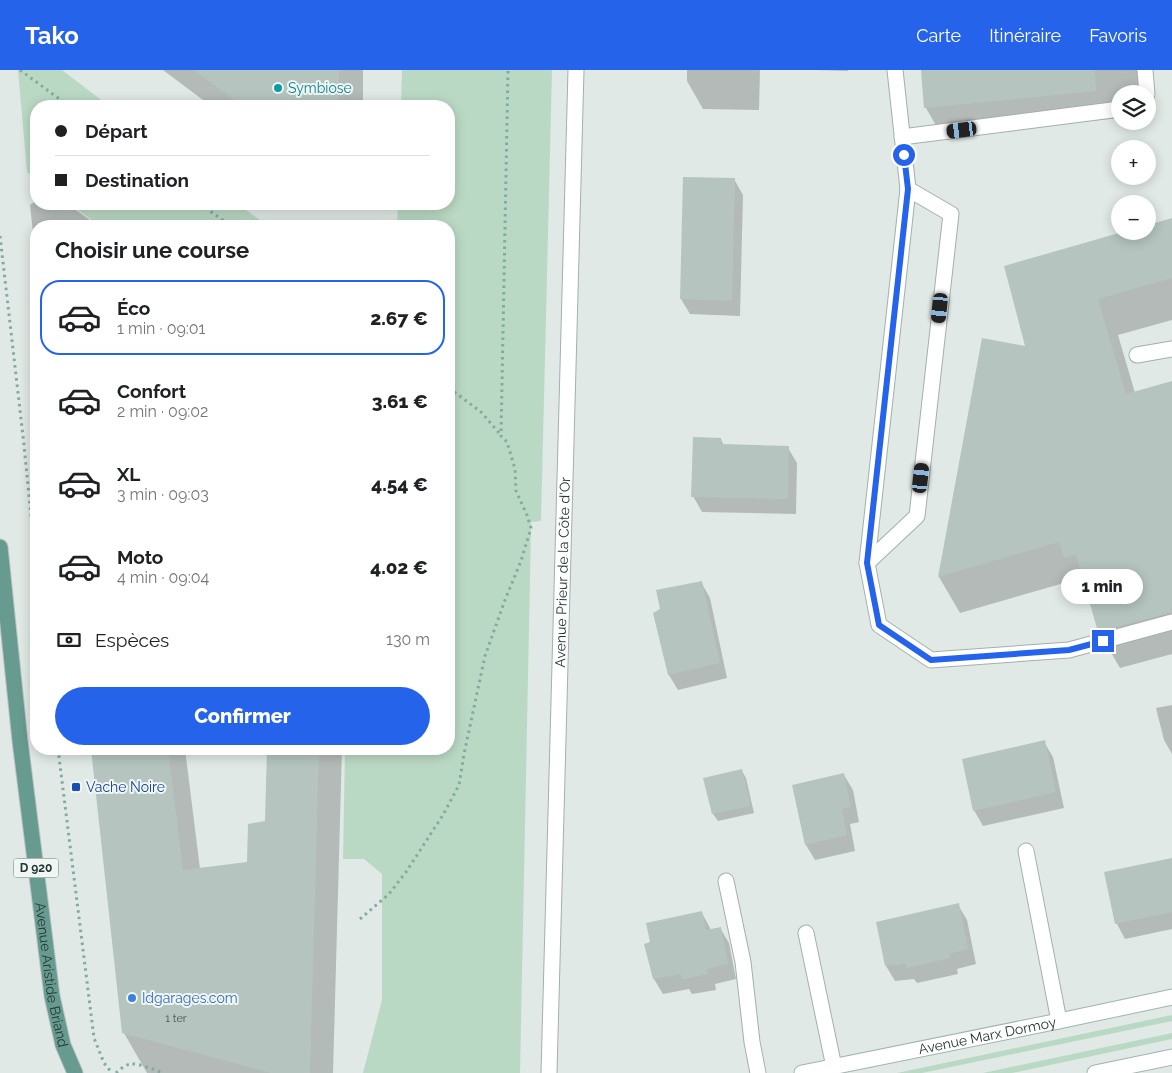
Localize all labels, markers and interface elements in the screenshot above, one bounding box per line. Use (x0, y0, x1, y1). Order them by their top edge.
text: Tako (25, 21, 79, 50)
text: Carte (916, 25, 961, 46)
text: Itinéraire (989, 25, 1061, 46)
text: Favoris (1089, 25, 1147, 46)
place label: Symbiose (288, 80, 352, 96)
marker: Symbiose (272, 82, 284, 94)
map controls (1111, 85, 1156, 240)
button: layers (1111, 85, 1156, 130)
text: Départ (85, 120, 148, 142)
car (946, 121, 977, 139)
button: + (1111, 140, 1156, 185)
route start (893, 144, 915, 166)
text: Destination (85, 169, 189, 191)
button: − (1111, 195, 1156, 240)
text: Choisir une course (55, 237, 249, 263)
car (930, 292, 949, 324)
icon: car (57, 295, 102, 340)
text: Éco (117, 297, 150, 319)
text: 2.67 € (370, 307, 428, 329)
text: 1 min · 09:01 (117, 319, 205, 338)
icon: car (57, 378, 102, 423)
text: Confort (117, 380, 186, 402)
text: 3.61 € (372, 390, 428, 412)
text: 2 min · 09:02 (117, 402, 208, 421)
icon: car (57, 461, 102, 506)
car (911, 462, 930, 494)
text: XL (117, 463, 140, 485)
text: 4.54 € (371, 473, 428, 495)
street label: Avenue Prieur de la Côte d'Or (552, 477, 573, 668)
text: 3 min · 09:03 (117, 485, 209, 504)
icon: car (57, 544, 102, 589)
text: Moto (117, 546, 163, 568)
text: 4.02 € (370, 556, 428, 578)
text: 4 min · 09:04 (117, 568, 209, 587)
callout: 1 min (1062, 568, 1144, 604)
text: 1 min (1081, 577, 1123, 596)
icon: cash (55, 626, 83, 654)
text: Espèces (95, 629, 169, 651)
text: 130 m (386, 630, 430, 649)
route end (1092, 630, 1114, 652)
button: Confirmer (55, 687, 430, 745)
place label: Vache Noire (86, 779, 165, 795)
marker: Vache Noire (70, 781, 82, 793)
road number: D 920 (14, 858, 58, 878)
street label: Avenue Aristide Briand (32, 901, 71, 1049)
place label: Idgarages.com (142, 990, 238, 1006)
marker: Idgarages.com (126, 992, 138, 1004)
house number: 1 ter (165, 1012, 187, 1025)
street label: Avenue Marx Dormoy (917, 1014, 1058, 1057)

